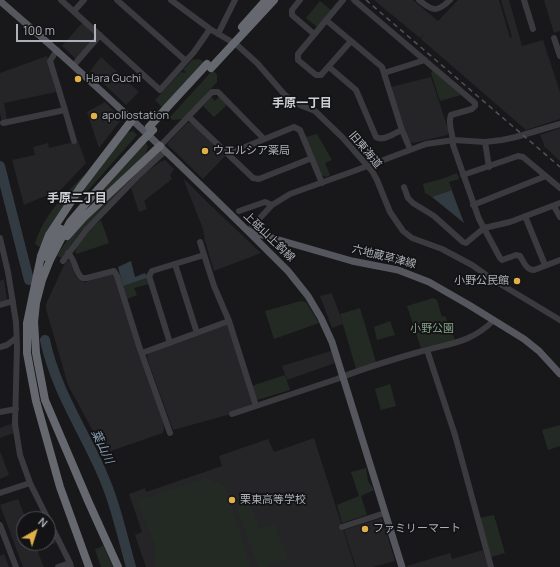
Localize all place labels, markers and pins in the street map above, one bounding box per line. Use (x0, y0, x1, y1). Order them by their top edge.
place label: Hara Guchi (86, 72, 141, 86)
marker: Hara Guchi (73, 74, 83, 84)
place label: apollostation (102, 109, 169, 123)
marker: apollostation (89, 111, 99, 121)
place label: ウエルシア薬局 (213, 144, 290, 158)
marker: ウエルシア薬局 (200, 146, 210, 156)
place label: 小野公民館 (454, 274, 509, 288)
marker: 小野公民館 (512, 276, 522, 286)
place label: 栗東高等学校 (240, 493, 306, 507)
marker: 栗東高等学校 (227, 495, 237, 505)
place label: ファミリーマート (373, 522, 461, 536)
marker: ファミリーマート (360, 524, 370, 534)

